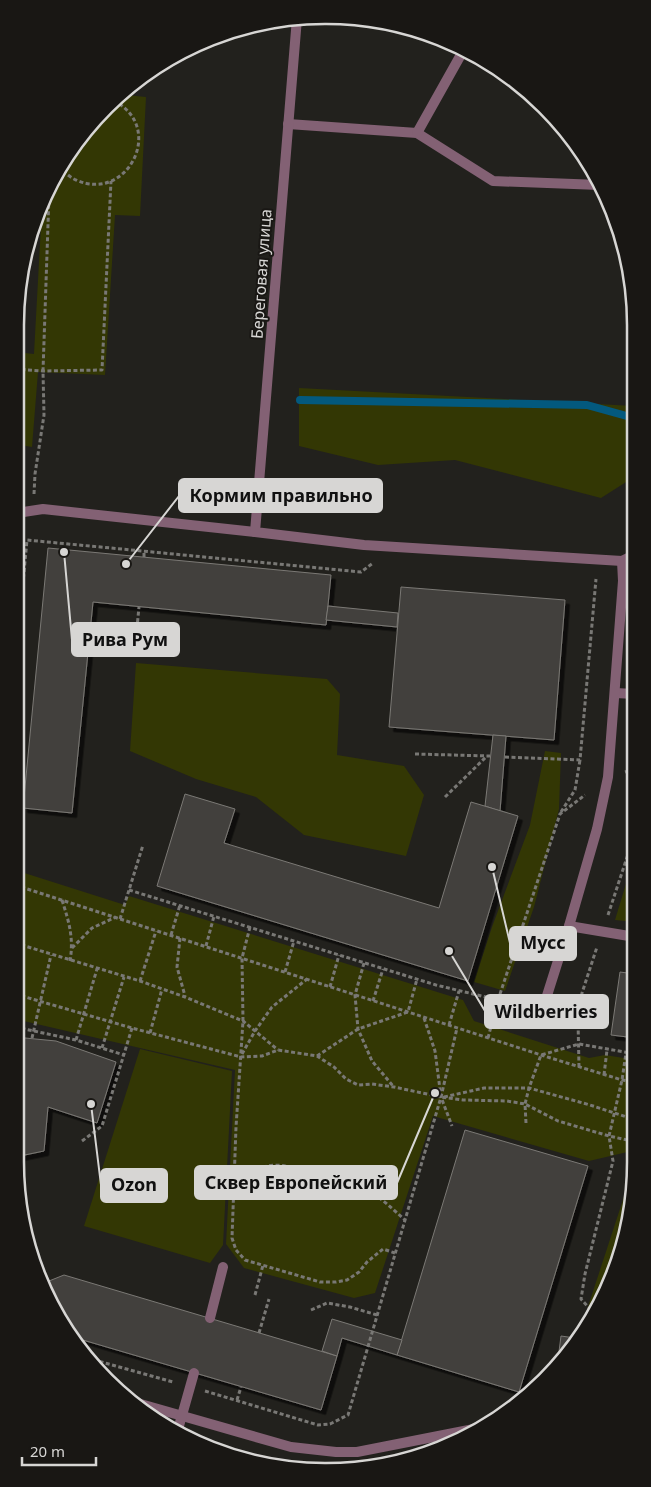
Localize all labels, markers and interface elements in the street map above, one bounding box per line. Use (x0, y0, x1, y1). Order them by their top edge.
street label: Береговая улица (245, 208, 277, 340)
callout: Кормим правильно (179, 479, 382, 512)
text: Кормим правильно (189, 483, 373, 507)
callout: Рива Рум (72, 623, 179, 656)
text: Рива Рум (82, 627, 168, 651)
callout: Мусс (510, 927, 576, 960)
text: Мусс (520, 930, 566, 954)
callout: Wildberries (485, 995, 608, 1028)
text: Wildberries (495, 999, 597, 1023)
callout: Сквер Европейский (195, 1166, 397, 1199)
callout: Ozon (101, 1169, 167, 1202)
text: Сквер Европейский (205, 1170, 387, 1194)
text: Ozon (111, 1172, 157, 1196)
scale bar (22, 1434, 96, 1466)
text: 20 m (30, 1441, 65, 1461)

